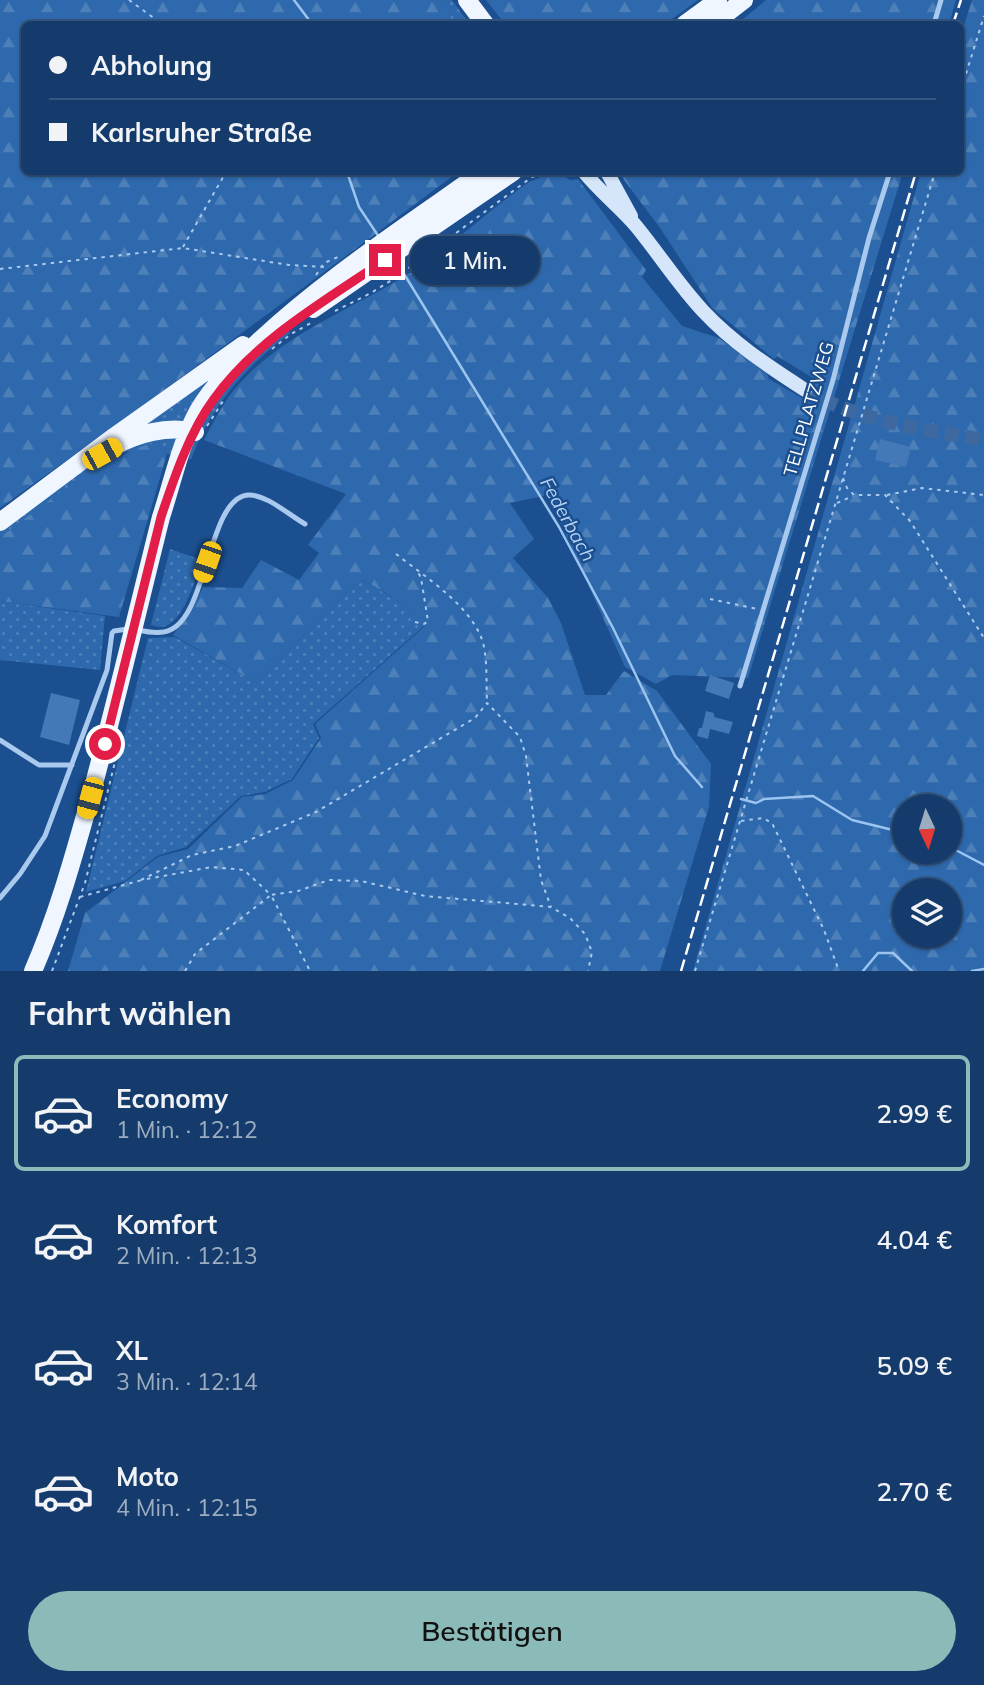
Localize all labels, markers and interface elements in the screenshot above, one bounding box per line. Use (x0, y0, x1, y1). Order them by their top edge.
text: Abholung (91, 49, 212, 82)
text: Karlsruher Straße (91, 116, 312, 149)
callout: 1 Min. (410, 236, 539, 284)
route end (369, 244, 401, 276)
text: 1 Min. (443, 246, 507, 275)
street label: TELLPLATZWEG (778, 339, 839, 479)
car (79, 435, 126, 473)
water label: Federbach (535, 473, 601, 565)
car (191, 539, 224, 585)
route start (89, 728, 121, 760)
car (75, 775, 106, 821)
north arrow (892, 794, 962, 864)
map controls (892, 794, 962, 948)
button: layers (892, 878, 962, 948)
text: Fahrt wählen (28, 993, 232, 1033)
icon: car (32, 1082, 95, 1145)
text: Economy (116, 1082, 228, 1115)
text: 2.99 € (876, 1097, 952, 1130)
text: 1 Min. · 12:12 (116, 1115, 258, 1144)
icon: car (32, 1208, 95, 1271)
text: Komfort (116, 1208, 217, 1241)
text: 4.04 € (876, 1223, 952, 1256)
text: 2 Min. · 12:13 (116, 1241, 258, 1270)
icon: car (32, 1334, 95, 1397)
text: XL (116, 1334, 148, 1367)
text: 5.09 € (876, 1349, 952, 1382)
text: 3 Min. · 12:14 (116, 1367, 258, 1396)
icon: car (32, 1460, 95, 1523)
text: Moto (116, 1460, 179, 1493)
text: 2.70 € (876, 1475, 952, 1508)
text: 4 Min. · 12:15 (116, 1493, 258, 1522)
button: Bestätigen (28, 1591, 956, 1671)

